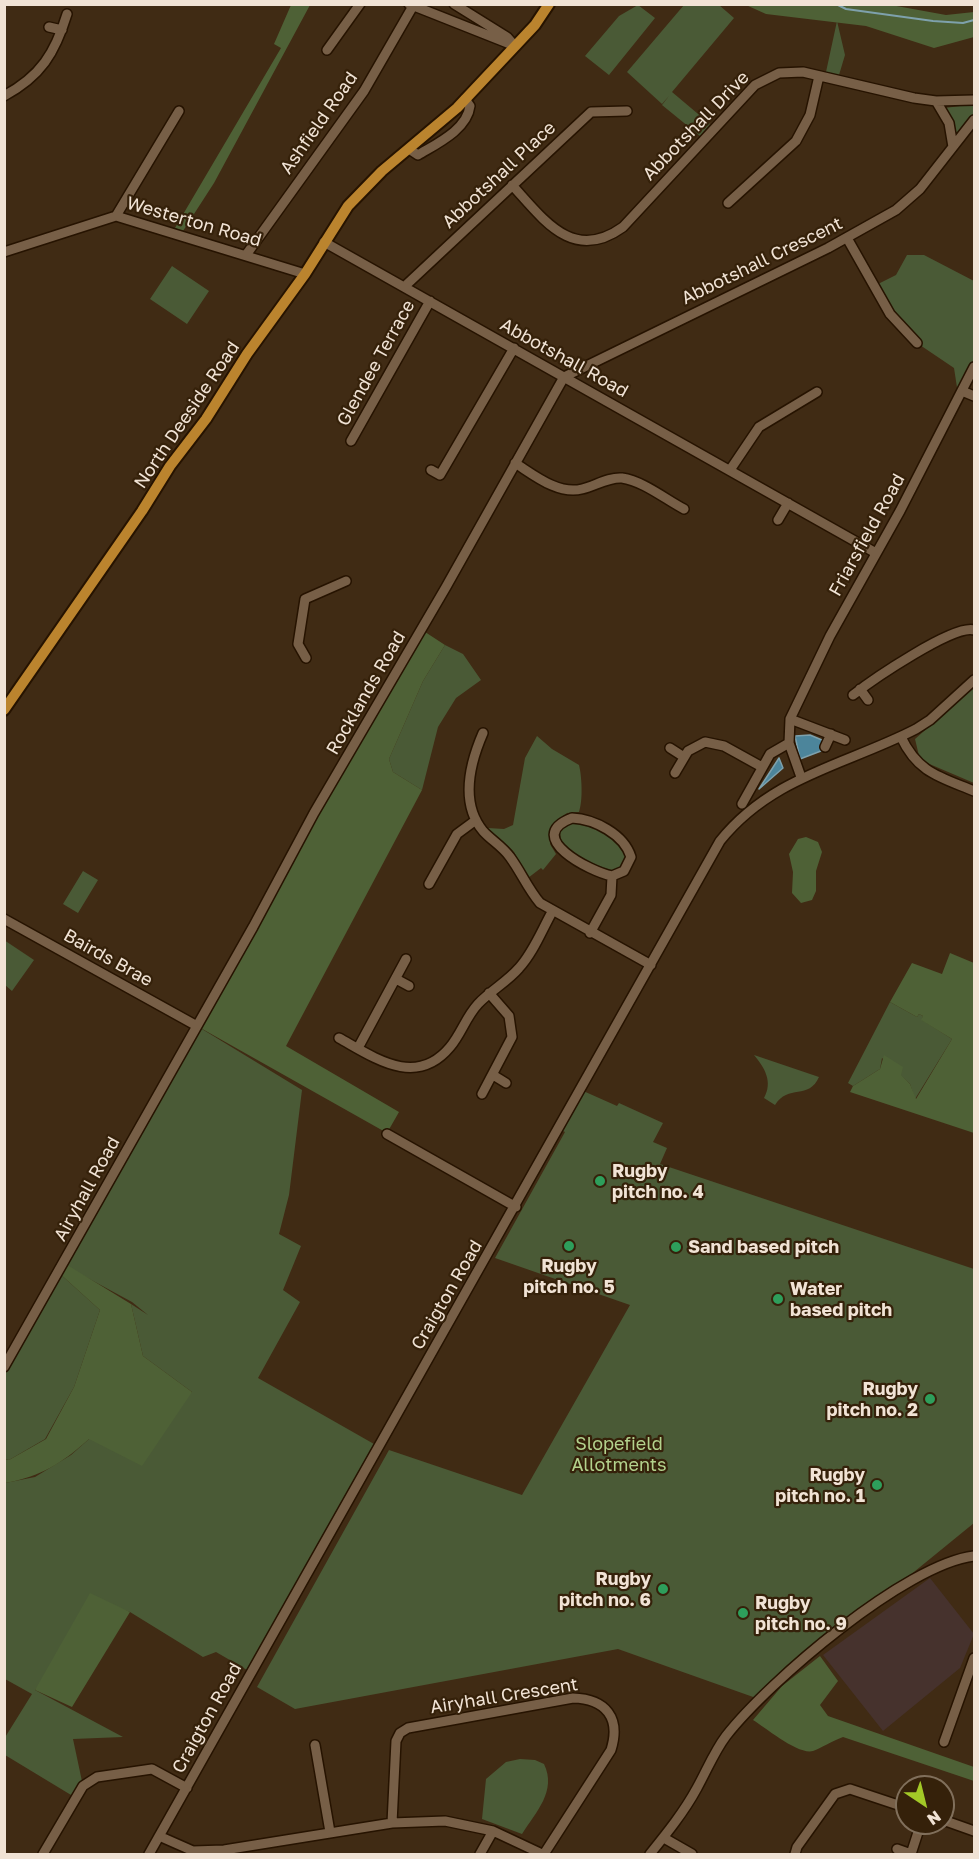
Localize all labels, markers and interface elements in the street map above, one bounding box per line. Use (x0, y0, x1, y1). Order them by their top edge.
street label: Abbotshall Drive (638, 67, 754, 185)
street label: Ashfield Road (276, 68, 362, 178)
street label: Abbotshall Place (438, 117, 560, 233)
street label: Westerton Road (124, 192, 264, 252)
street label: Abbotshall Crescent (678, 213, 846, 309)
street label: Glendee Terrace (332, 296, 420, 430)
street label: Abbotshall Road (496, 314, 632, 402)
street label: North Deeside Road (130, 337, 244, 493)
street label: Friarsfield Road (824, 470, 910, 600)
street label: Rocklands Road (322, 627, 410, 759)
street label: Bairds Brae (60, 925, 156, 991)
street label: Airyhall Road (49, 1133, 125, 1245)
place label: Rugby pitch no. 4 (612, 1160, 704, 1202)
marker: Rugby pitch no. 4 (593, 1174, 607, 1188)
street label: Craigton Road (407, 1236, 487, 1354)
place label: Sand based pitch (688, 1236, 839, 1258)
marker: Rugby pitch no. 5 (562, 1239, 576, 1253)
marker: Sand based pitch (669, 1240, 683, 1254)
place label: Rugby pitch no. 5 (523, 1255, 615, 1298)
place label: Water based pitch (790, 1278, 892, 1320)
marker: Water based pitch (771, 1292, 785, 1306)
place label: Rugby pitch no. 2 (826, 1378, 918, 1420)
marker: Rugby pitch no. 2 (923, 1392, 937, 1406)
park label: Slopefield Allotments (571, 1433, 667, 1476)
place label: Rugby pitch no. 1 (775, 1464, 865, 1506)
marker: Rugby pitch no. 1 (870, 1478, 884, 1492)
place label: Rugby pitch no. 6 (559, 1568, 651, 1610)
marker: Rugby pitch no. 6 (656, 1582, 670, 1596)
place label: Rugby pitch no. 9 (755, 1592, 847, 1634)
marker: Rugby pitch no. 9 (736, 1606, 750, 1620)
street label: Craigton Road (168, 1659, 246, 1777)
street label: Airyhall Crescent (429, 1674, 579, 1718)
north arrow (895, 1775, 955, 1835)
text: N (923, 1806, 945, 1830)

